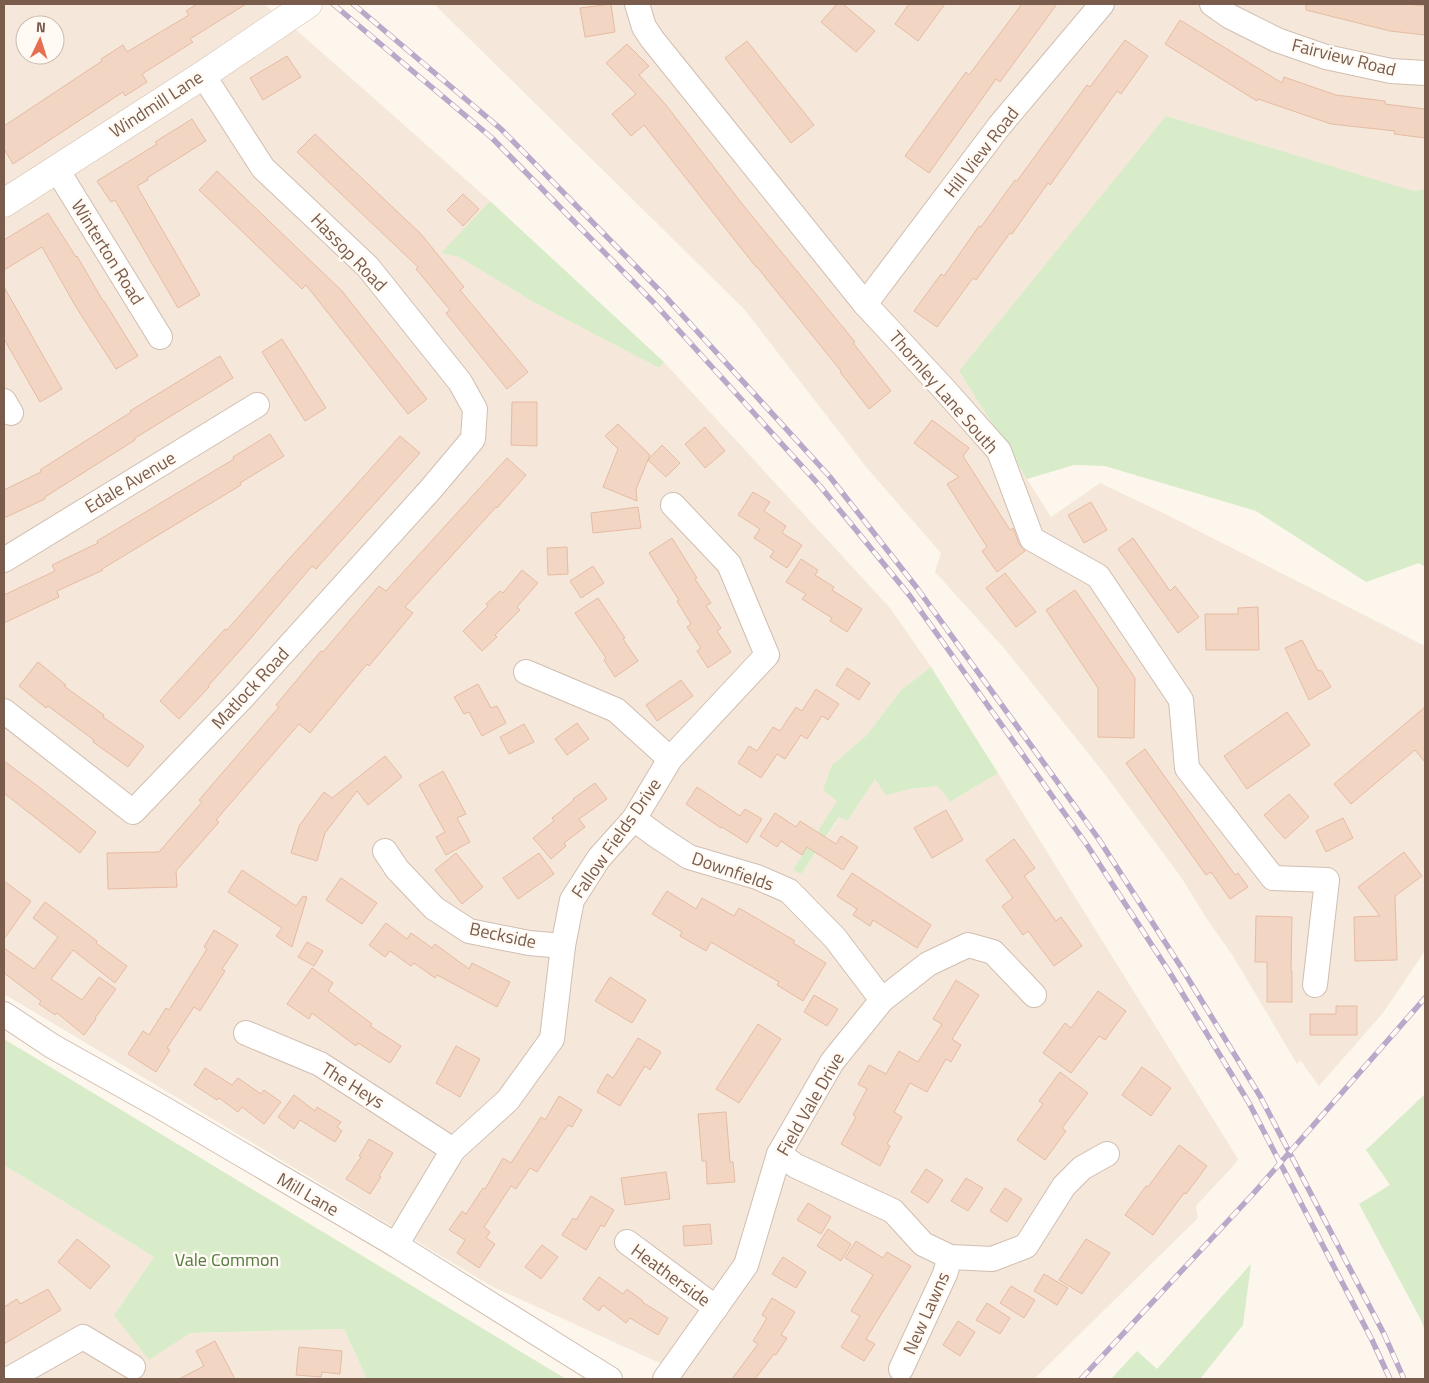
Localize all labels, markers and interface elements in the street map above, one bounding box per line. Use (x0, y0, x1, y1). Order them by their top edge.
north arrow (15, 15, 65, 65)
text: N (35, 16, 47, 37)
street label: Fairview Road (1289, 31, 1399, 83)
street label: Windmill Lane (104, 64, 208, 144)
street label: Hill View Road (937, 101, 1025, 203)
street label: Winterton Road (65, 194, 151, 310)
street label: Hassop Road (305, 207, 393, 297)
street label: Thornley Lane South (883, 324, 1005, 460)
street label: Edale Avenue (79, 444, 181, 520)
street label: Matlock Road (205, 641, 295, 735)
street label: Fallow Fields Drive (564, 772, 668, 904)
street label: Downfields (688, 844, 778, 898)
street label: Beckside (467, 915, 539, 955)
street label: Field Vale Drive (769, 1047, 851, 1161)
street label: The Heys (316, 1055, 390, 1115)
street label: Mill Lane (272, 1165, 344, 1223)
street label: Heatherside (626, 1237, 716, 1313)
park label: Vale Common (175, 1246, 279, 1273)
street label: New Lawns (896, 1267, 956, 1359)

